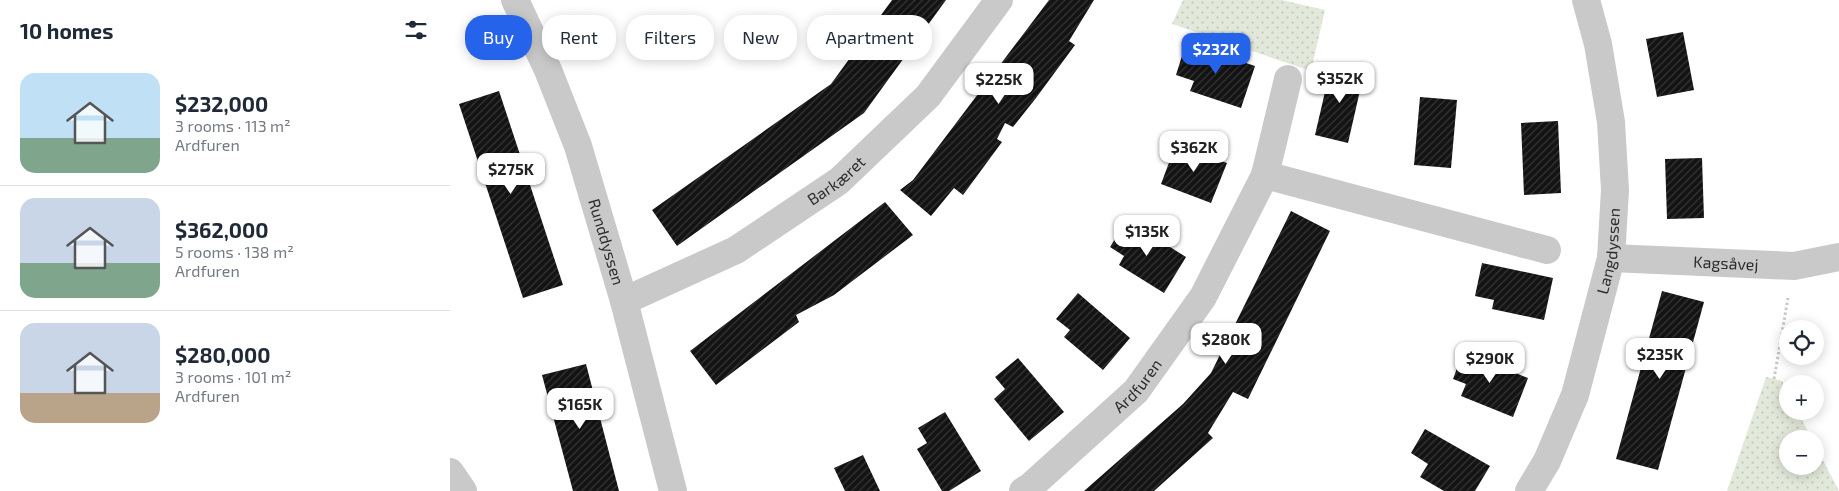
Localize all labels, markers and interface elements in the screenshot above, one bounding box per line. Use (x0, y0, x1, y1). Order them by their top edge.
chip: Buy (465, 15, 532, 60)
chip: Rent (542, 15, 616, 60)
chip: Filters (626, 15, 714, 60)
chip: New (724, 15, 797, 60)
chip: Apartment (807, 15, 932, 60)
icon: filters (402, 16, 430, 44)
text: 10 homes (20, 18, 113, 43)
pin: $232K (1181, 32, 1251, 75)
text: $232K (1192, 39, 1240, 58)
pin: $225K (964, 62, 1034, 105)
pin: $352K (1305, 62, 1375, 104)
text: $352K (1317, 68, 1363, 87)
text: $225K (976, 69, 1022, 88)
text: $232,000 (175, 91, 268, 116)
icon: home (60, 93, 120, 153)
text: 3 rooms · 113 m² (175, 116, 291, 135)
pin: $362K (1159, 130, 1229, 173)
text: Ardfuren (175, 135, 240, 154)
text: $362K (1170, 137, 1218, 156)
pin: $275K (476, 152, 546, 195)
street label: Barkæret (803, 152, 868, 209)
text: $275K (488, 159, 534, 178)
street label: Runddyssen (585, 196, 629, 287)
street label: Langdyssen (1592, 207, 1623, 296)
pin: $135K (1112, 214, 1182, 257)
text: $362,000 (175, 217, 269, 242)
icon: home (60, 218, 120, 278)
text: $135K (1125, 221, 1169, 240)
text: 5 rooms · 138 m² (175, 242, 294, 261)
street label: Kagsåvej (1693, 252, 1759, 274)
text: Ardfuren (175, 261, 240, 280)
map controls (1779, 320, 1824, 475)
button: locate (1779, 320, 1824, 365)
pin: $280K (1191, 322, 1261, 365)
text: $280K (1202, 329, 1250, 348)
pin: $235K (1625, 338, 1695, 380)
text: $280,000 (175, 342, 271, 367)
pin: $290K (1455, 342, 1525, 384)
icon: home (60, 343, 120, 403)
text: $235K (1637, 344, 1683, 363)
text: $290K (1466, 348, 1514, 367)
street label: Ardfuren (1109, 355, 1165, 416)
text: 3 rooms · 101 m² (175, 367, 292, 386)
button: + (1779, 375, 1824, 420)
text: Ardfuren (175, 386, 240, 405)
pin: $165K (545, 388, 615, 430)
text: $165K (558, 394, 602, 413)
button: − (1779, 430, 1824, 475)

